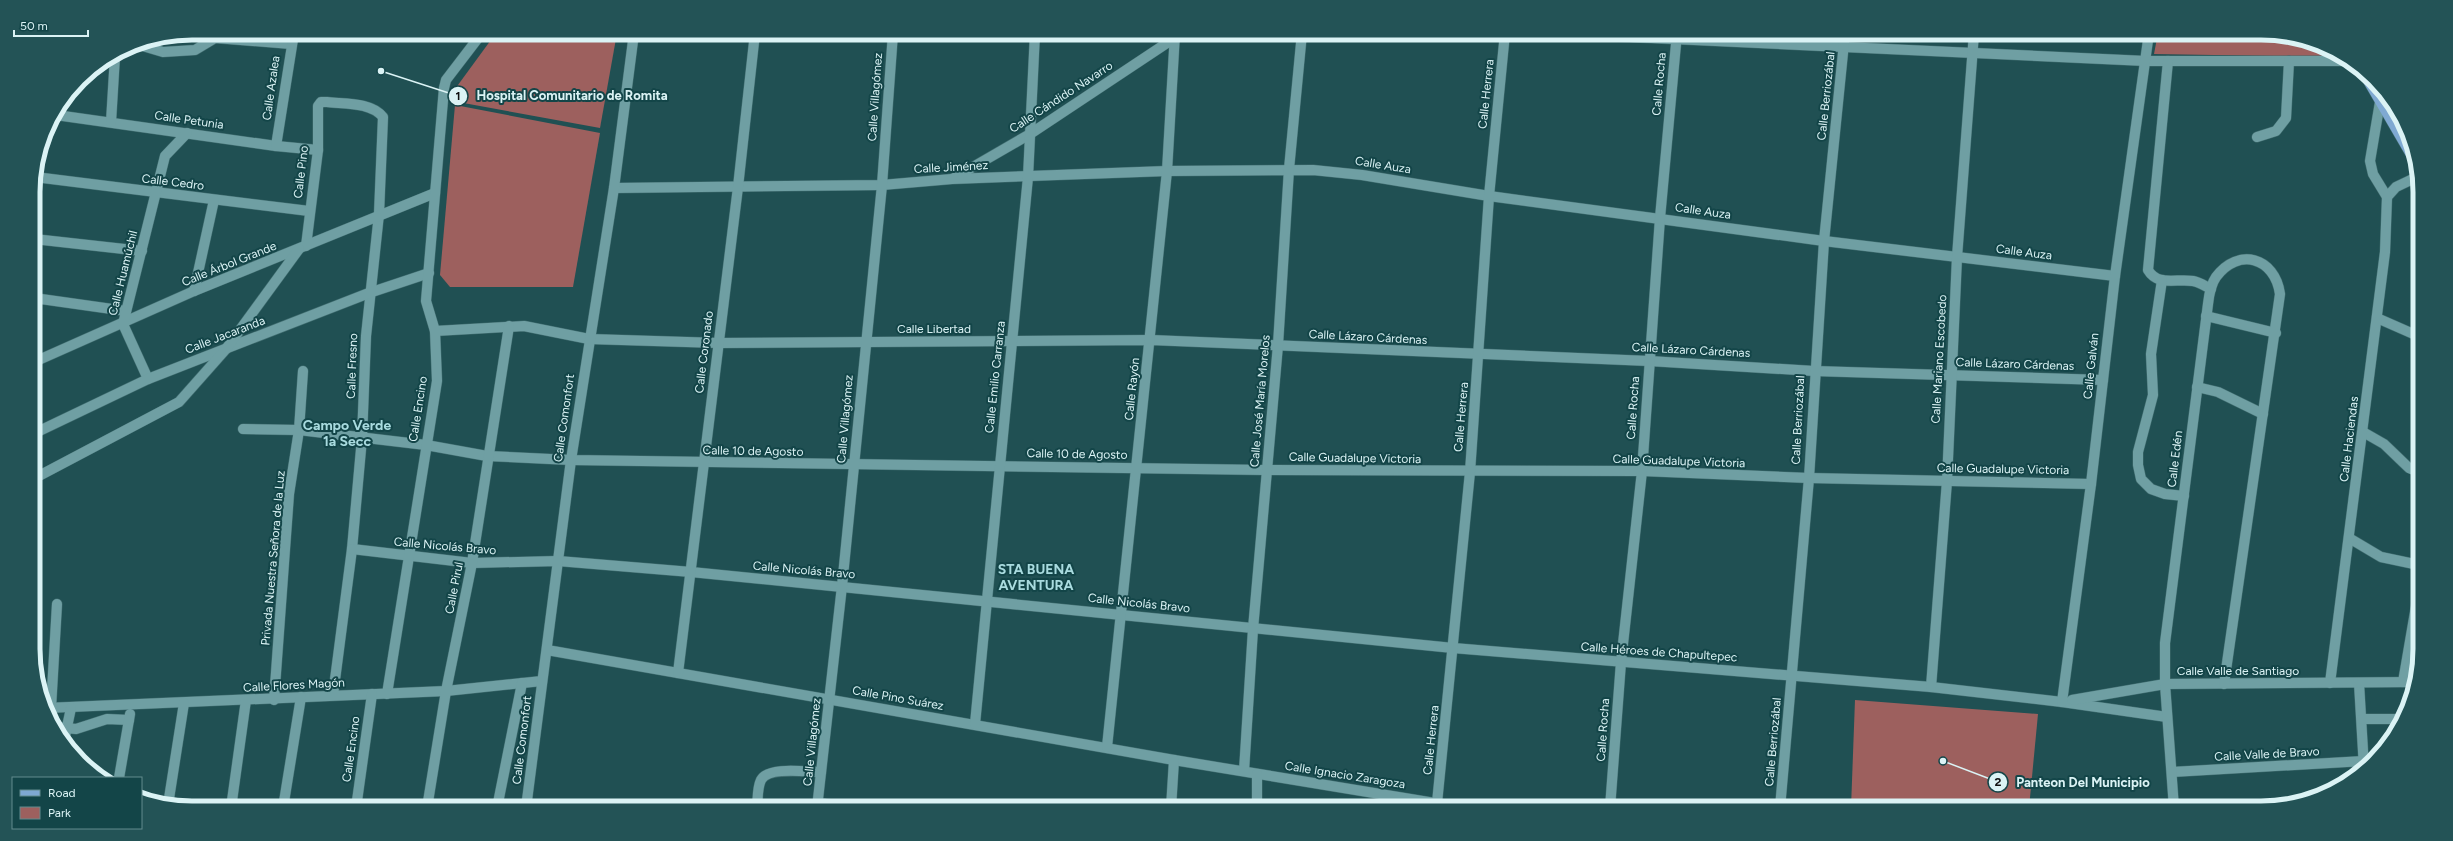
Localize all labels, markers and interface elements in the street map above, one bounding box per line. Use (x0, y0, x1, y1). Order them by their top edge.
scale bar (14, 12, 88, 38)
text: 50 m (20, 19, 48, 33)
street label: Calle Berriozábal (1814, 51, 1838, 141)
street label: Calle Villagómez (865, 52, 885, 142)
street label: Calle Rocha (1649, 52, 1669, 116)
street label: Calle Azalea (260, 55, 282, 121)
street label: Calle Cándido Navarro (1007, 58, 1115, 136)
street label: Calle Herrera (1475, 58, 1497, 130)
callout: Hospital Comunitario de Romita (448, 83, 676, 108)
text: Hospital Comunitario de Romita (476, 88, 668, 103)
text: 1 (455, 89, 461, 103)
street label: Calle Petunia (153, 108, 225, 132)
street label: Calle Pino (291, 145, 311, 199)
street label: Calle Auza (1354, 154, 1412, 176)
street label: Calle Jiménez (913, 158, 989, 176)
street label: Calle Cedro (141, 171, 205, 193)
street label: Calle Auza (1674, 200, 1732, 222)
street label: Calle Huamúchil (106, 229, 140, 317)
street label: Calle Árbol Grande (180, 238, 279, 289)
street label: Calle Auza (1995, 242, 2053, 262)
street label: Calle Mariano Escobedo (1929, 294, 1949, 424)
street label: Calle Coronado (692, 310, 716, 394)
street label: Calle Jacaranda (183, 313, 267, 357)
street label: Calle Emilio Carranza (982, 320, 1008, 434)
street label: Calle Libertad (897, 322, 971, 336)
street label: Calle Lázaro Cárdenas (1308, 327, 1428, 347)
street label: Calle Galván (2081, 332, 2101, 400)
street label: Calle Fresno (344, 333, 360, 399)
street label: Calle José María Morelos (1247, 334, 1273, 468)
street label: Calle Lázaro Cárdenas (1631, 340, 1751, 360)
street label: Calle Lázaro Cárdenas (1955, 355, 2075, 373)
street label: Calle Rayón (1122, 357, 1142, 421)
street label: Calle Comonfort (551, 373, 577, 463)
street label: Calle Villagómez (834, 374, 856, 464)
street label: Calle Encino (406, 375, 430, 443)
street label: Calle Berriozábal (1789, 375, 1807, 465)
street label: Calle Rocha (1624, 376, 1642, 440)
street label: Calle Herrera (1451, 382, 1471, 452)
street label: Calle Haciendas (2337, 395, 2361, 483)
district label: Campo Verde 1a Secc (303, 417, 391, 450)
street label: Calle Edén (2165, 430, 2185, 488)
street label: Calle 10 de Agosto (702, 443, 804, 459)
street label: Calle 10 de Agosto (1026, 446, 1128, 462)
street label: Calle Guadalupe Victoria (1289, 450, 1421, 466)
street label: Calle Guadalupe Victoria (1612, 452, 1746, 470)
street label: Calle Guadalupe Victoria (1937, 461, 2069, 477)
street label: Privada Nuestra Señora de la Luz (258, 470, 288, 646)
street label: Calle Nicolás Bravo (393, 535, 497, 557)
street label: Calle Nicolás Bravo (752, 559, 856, 581)
street label: Calle Pirul (442, 561, 466, 615)
district label: STA BUENA AVENTURA (998, 561, 1074, 594)
street label: Calle Nicolás Bravo (1087, 591, 1191, 615)
street label: Calle Héroes de Chapultepec (1580, 640, 1738, 664)
street label: Calle Valle de Santiago (2177, 664, 2299, 678)
street label: Calle Flores Magón (243, 675, 346, 695)
street label: Calle Pino Suárez (851, 683, 945, 713)
street label: Calle Comonfort (510, 695, 534, 785)
street label: Calle Villagómez (800, 697, 824, 787)
street label: Calle Berriozábal (1762, 697, 1784, 787)
street label: Calle Rocha (1594, 698, 1612, 762)
street label: Calle Herrera (1420, 704, 1442, 776)
street label: Calle Encino (339, 715, 363, 783)
street label: Calle Valle de Bravo (2214, 744, 2320, 764)
street label: Calle Ignacio Zaragoza (1284, 759, 1406, 791)
callout: Panteon Del Municipio (1988, 770, 2157, 795)
text: 2 (1995, 775, 2002, 789)
text: Panteon Del Municipio (2016, 775, 2150, 790)
legend (12, 777, 142, 829)
text: Road (48, 786, 76, 800)
text: Park (48, 806, 71, 820)

